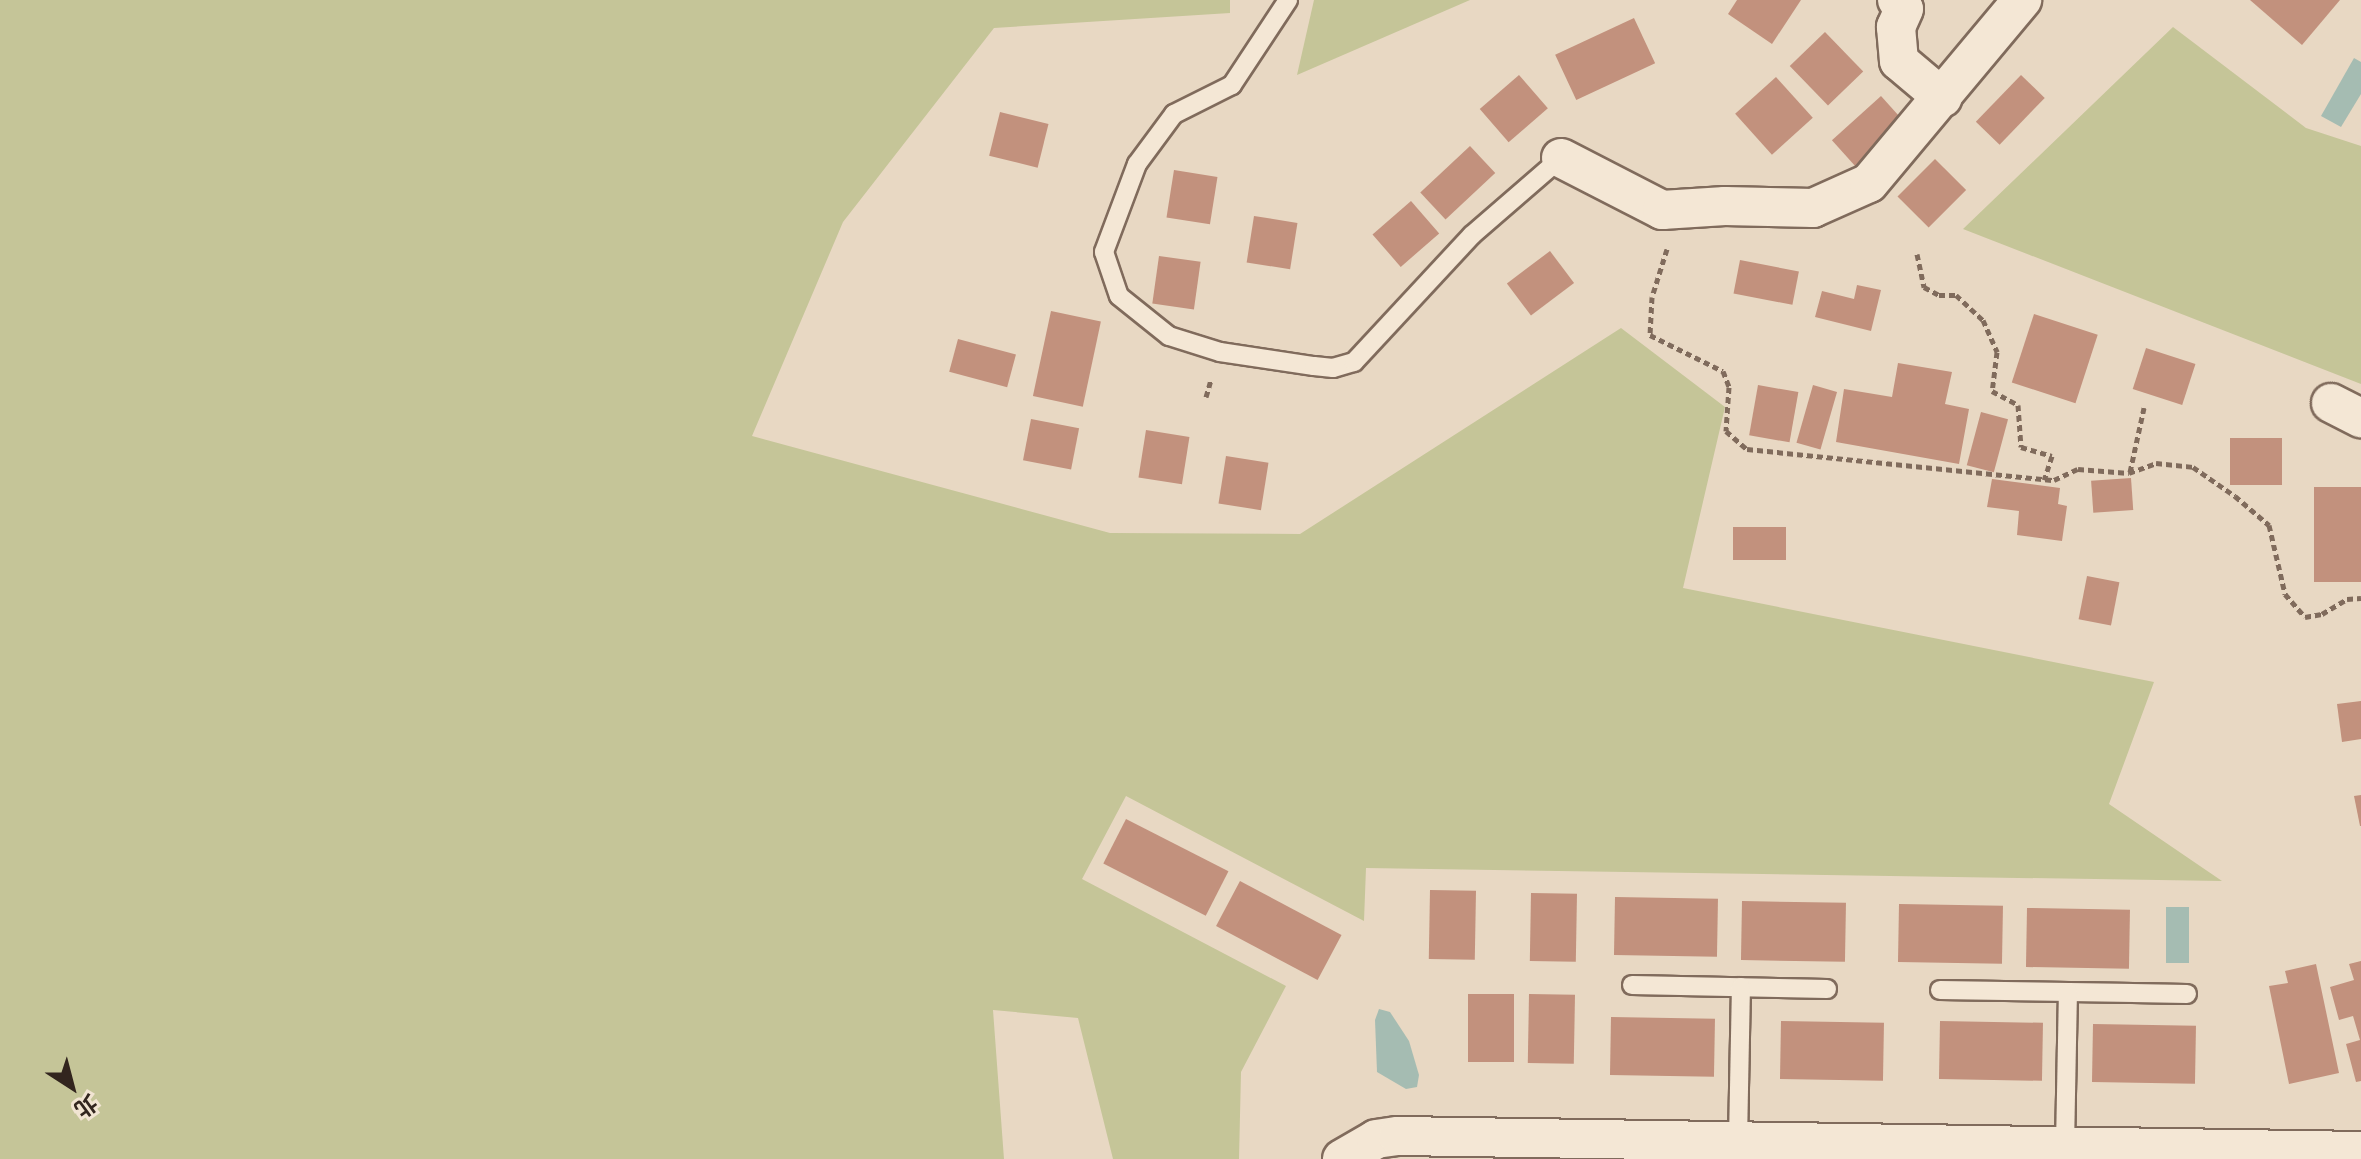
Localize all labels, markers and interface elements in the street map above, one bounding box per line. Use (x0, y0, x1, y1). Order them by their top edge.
north arrow (32, 1047, 112, 1127)
text: 北 (68, 1088, 104, 1125)

